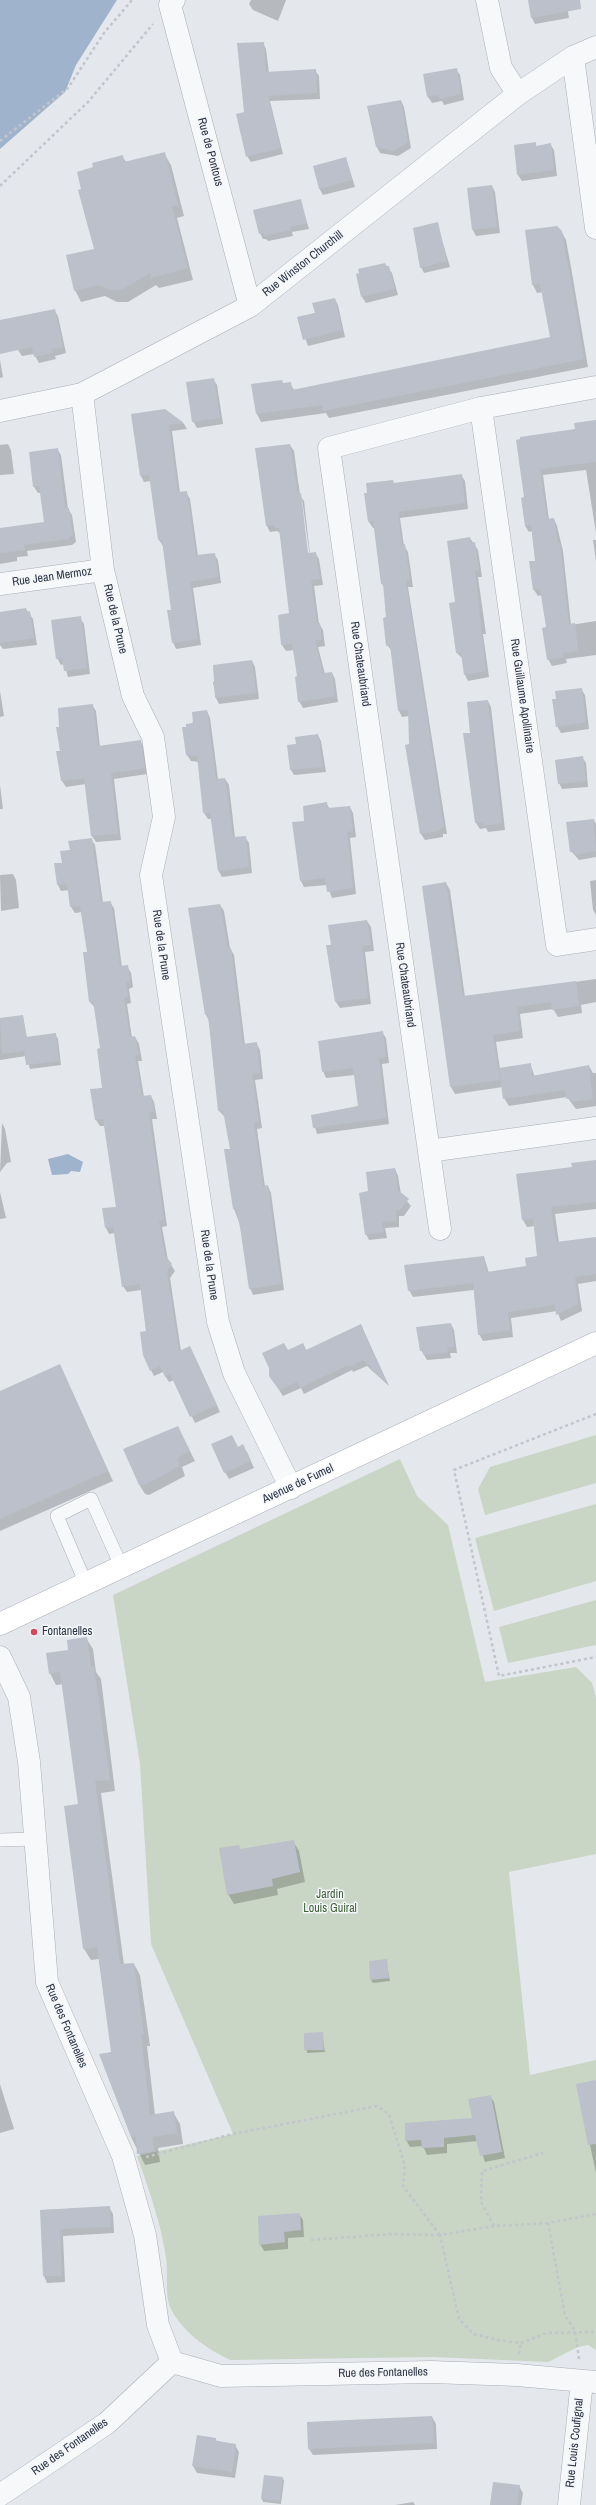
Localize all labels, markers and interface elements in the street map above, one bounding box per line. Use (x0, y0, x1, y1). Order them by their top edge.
street label: Rue de Pontous (194, 116, 226, 188)
street label: Rue Winston Churchill (260, 228, 346, 300)
street label: Rue Jean Mermoz (11, 564, 93, 590)
street label: Rue de la Prune (100, 583, 130, 655)
street label: Rue Chateaubriand (347, 620, 373, 708)
street label: Rue Guillaume Apollinaire (507, 638, 537, 754)
street label: Rue de la Prune (149, 909, 173, 981)
street label: Rue Chateaubriand (392, 941, 418, 1029)
street label: Rue de la Prune (197, 1229, 221, 1301)
street label: Avenue de Fumel (260, 1461, 336, 1507)
place label: Fontanelles (42, 1625, 92, 1639)
marker: Fontanelles (29, 1627, 39, 1637)
park label: Jardin Louis Guiral (303, 1888, 357, 1916)
street label: Rue des Fontanelles (42, 1982, 90, 2070)
street label: Rue des Fontanelles (338, 2365, 428, 2381)
street label: Rue Louis Coufignal (563, 2398, 587, 2488)
street label: Rue des Fontanelles (29, 2415, 111, 2479)

